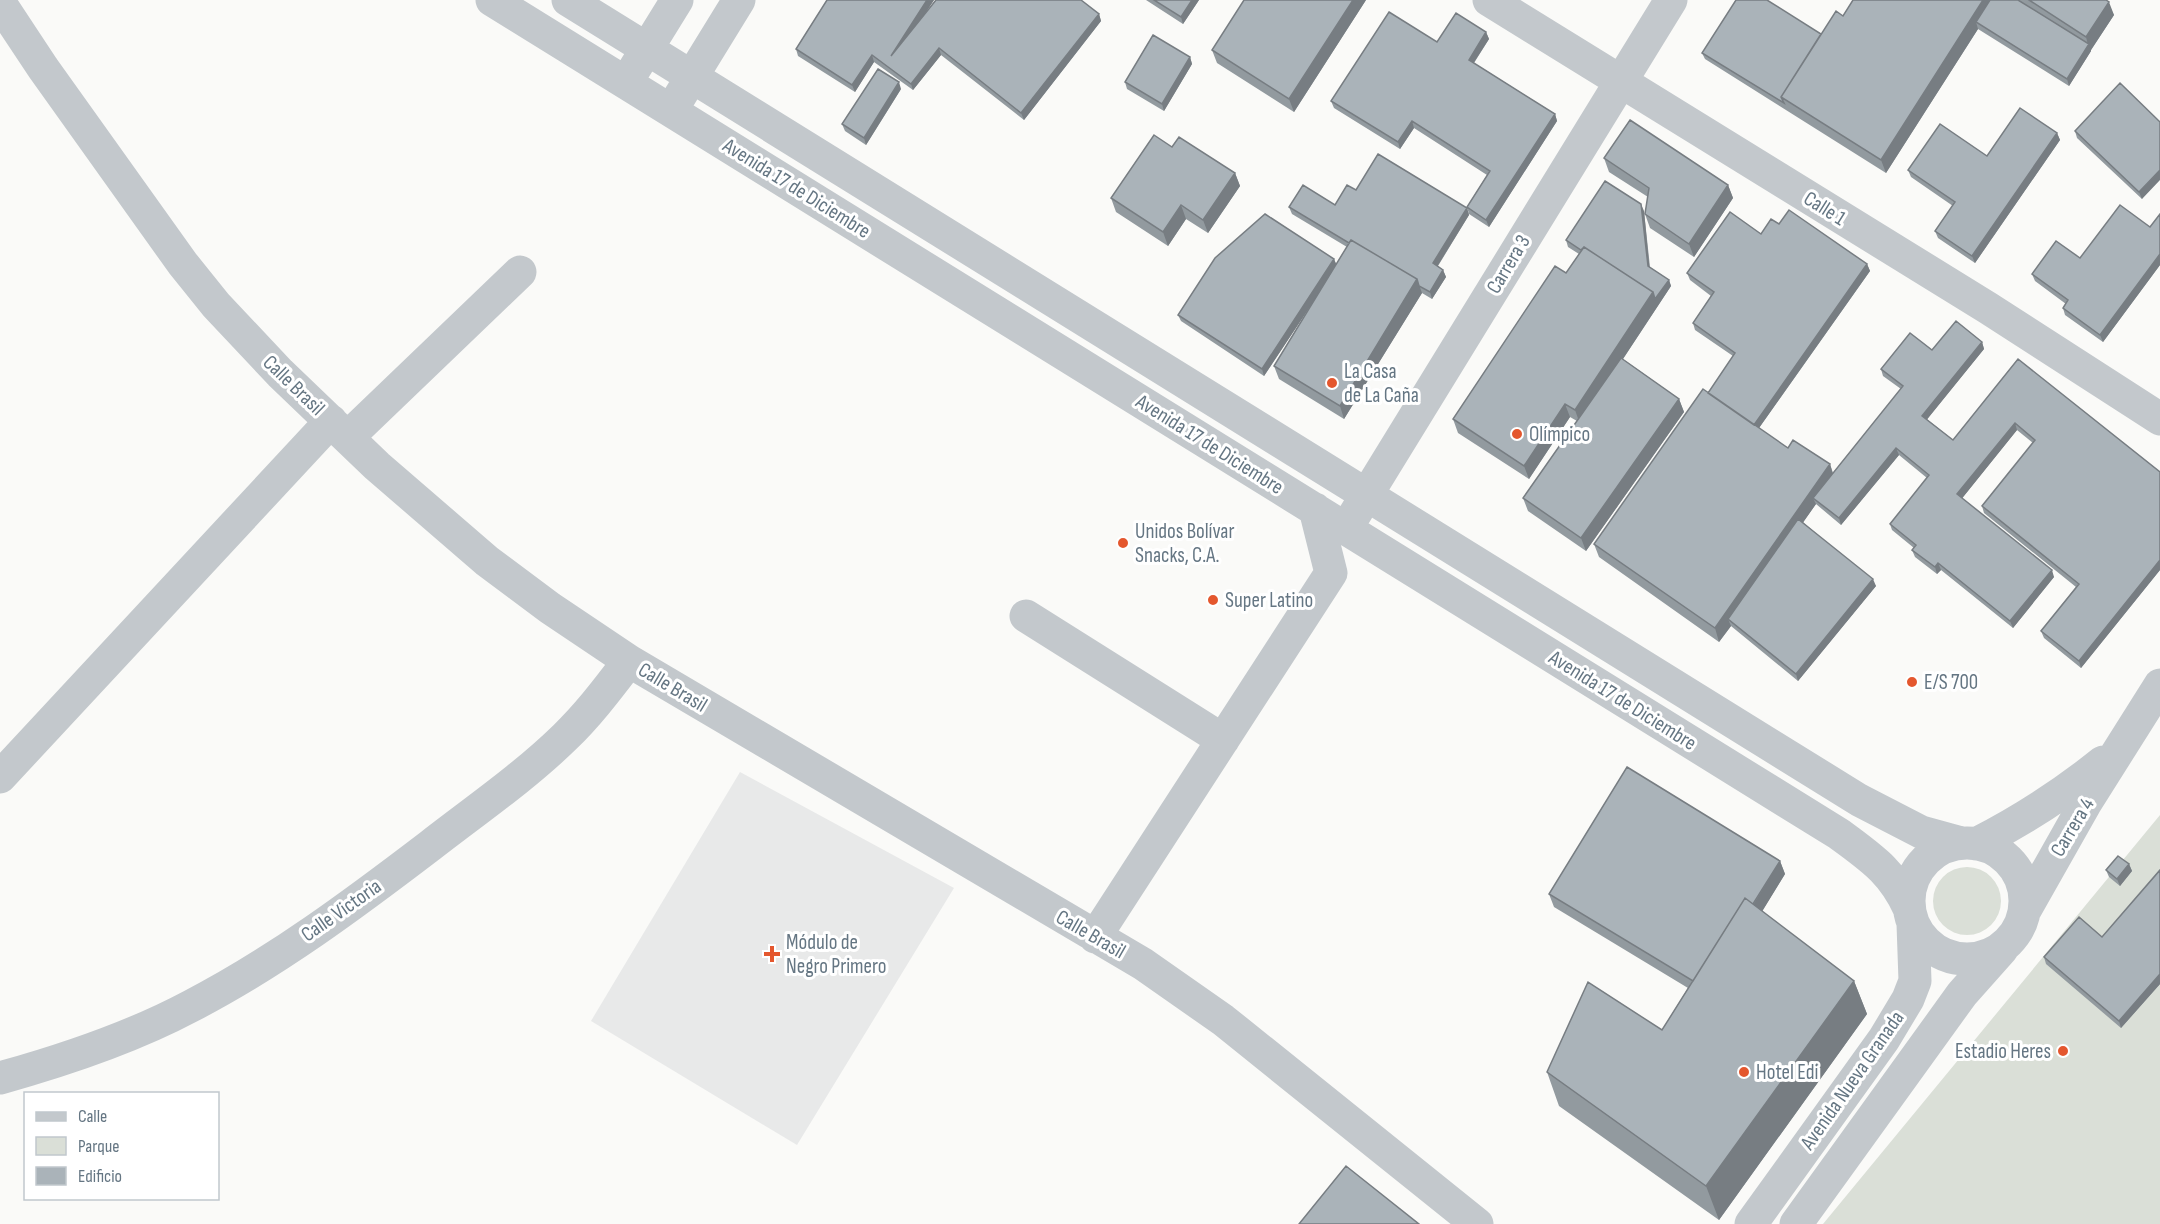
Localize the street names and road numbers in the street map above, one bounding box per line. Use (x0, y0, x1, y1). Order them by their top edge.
street label: Avenida 17 de Diciembre (718, 132, 875, 244)
street label: Calle 1 (1799, 186, 1851, 231)
street label: Carrera 3 (1481, 230, 1536, 298)
street label: Calle Brasil (258, 350, 330, 421)
street label: Avenida 17 de Diciembre (1131, 388, 1288, 500)
street label: Avenida 17 de Diciembre (1544, 644, 1701, 756)
street label: Calle Brasil (634, 657, 712, 718)
street label: Carrera 4 (2045, 793, 2100, 861)
street label: Calle Victoria (296, 874, 386, 947)
street label: Calle Brasil (1052, 905, 1130, 964)
street label: Avenida Nueva Granada (1795, 1006, 1910, 1155)

